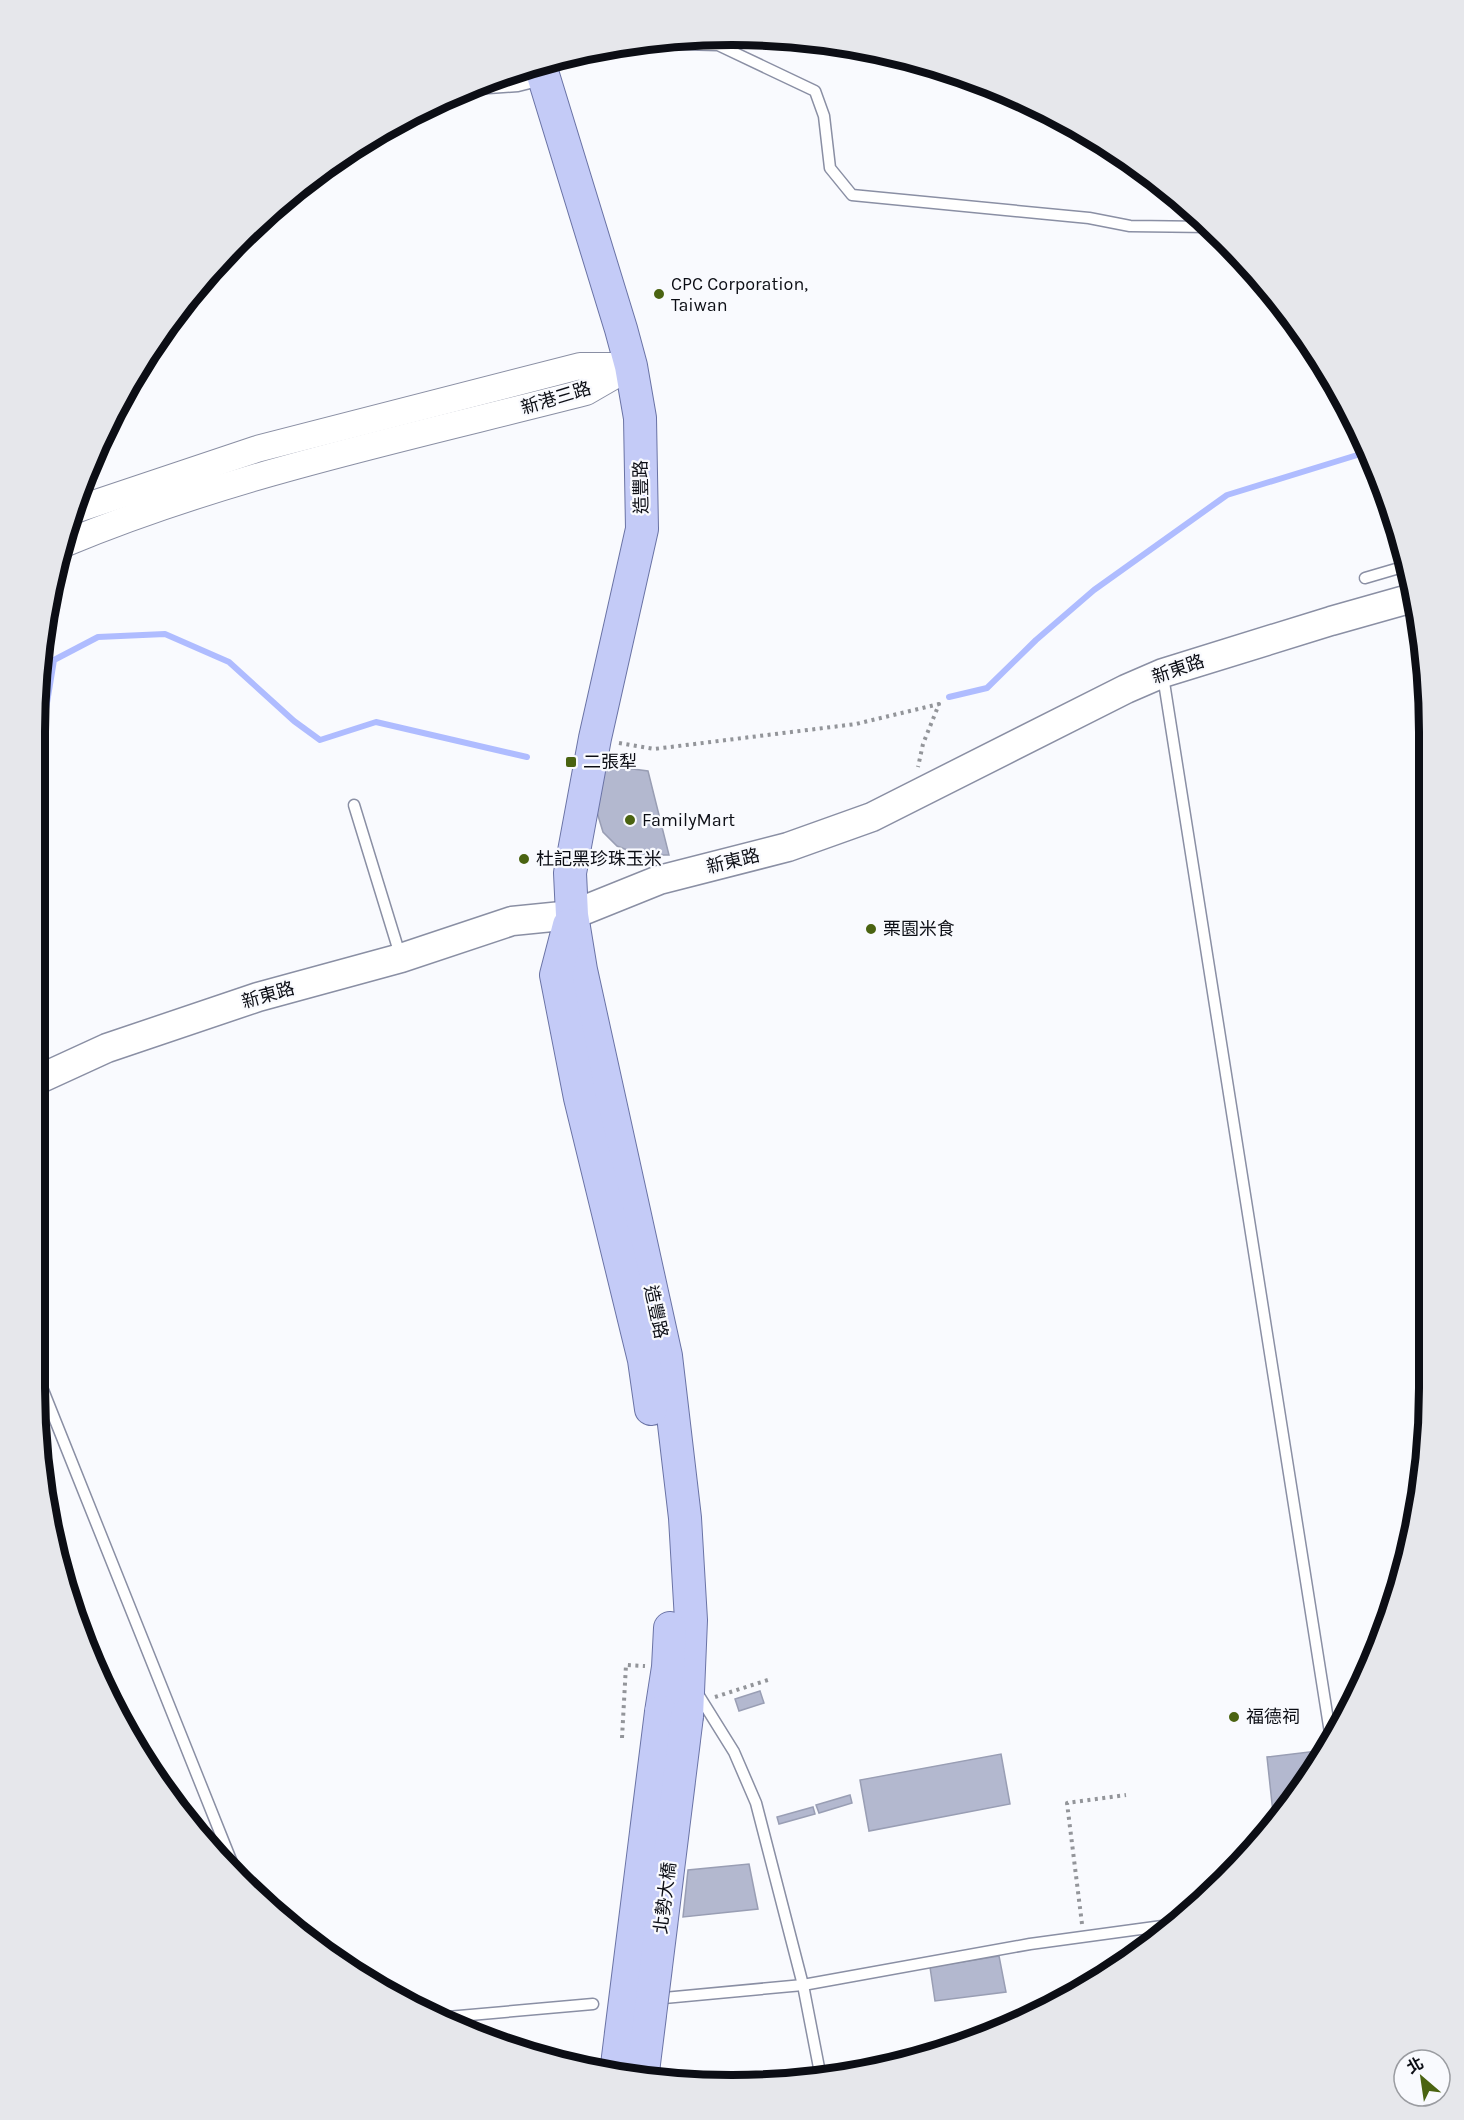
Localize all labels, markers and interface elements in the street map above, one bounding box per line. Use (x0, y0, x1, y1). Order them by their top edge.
place label: CPC Corporation, Taiwan (671, 273, 808, 316)
marker: CPC Corporation, Taiwan (652, 287, 666, 301)
street label: 新港三路 (518, 377, 594, 419)
street label: 造豐路 (630, 460, 652, 514)
street label: 新東路 (1149, 650, 1207, 688)
place label: 二張犁 (583, 751, 637, 773)
marker: 二張犁 (564, 755, 578, 769)
place label: FamilyMart (642, 809, 735, 831)
marker: FamilyMart (623, 813, 637, 827)
street label: 新東路 (704, 844, 762, 878)
place label: 杜記黑珍珠玉米 (536, 848, 662, 870)
marker: 杜記黑珍珠玉米 (517, 852, 531, 866)
place label: 栗園米食 (883, 918, 955, 940)
marker: 栗園米食 (864, 922, 878, 936)
street label: 新東路 (239, 977, 297, 1013)
street label: 造豐路 (640, 1283, 672, 1341)
place label: 福德祠 (1246, 1706, 1300, 1728)
marker: 福德祠 (1227, 1710, 1241, 1724)
street label: 北勢大橋 (650, 1861, 680, 1935)
north arrow (1392, 2048, 1452, 2108)
text: 北 (1403, 2053, 1427, 2078)

